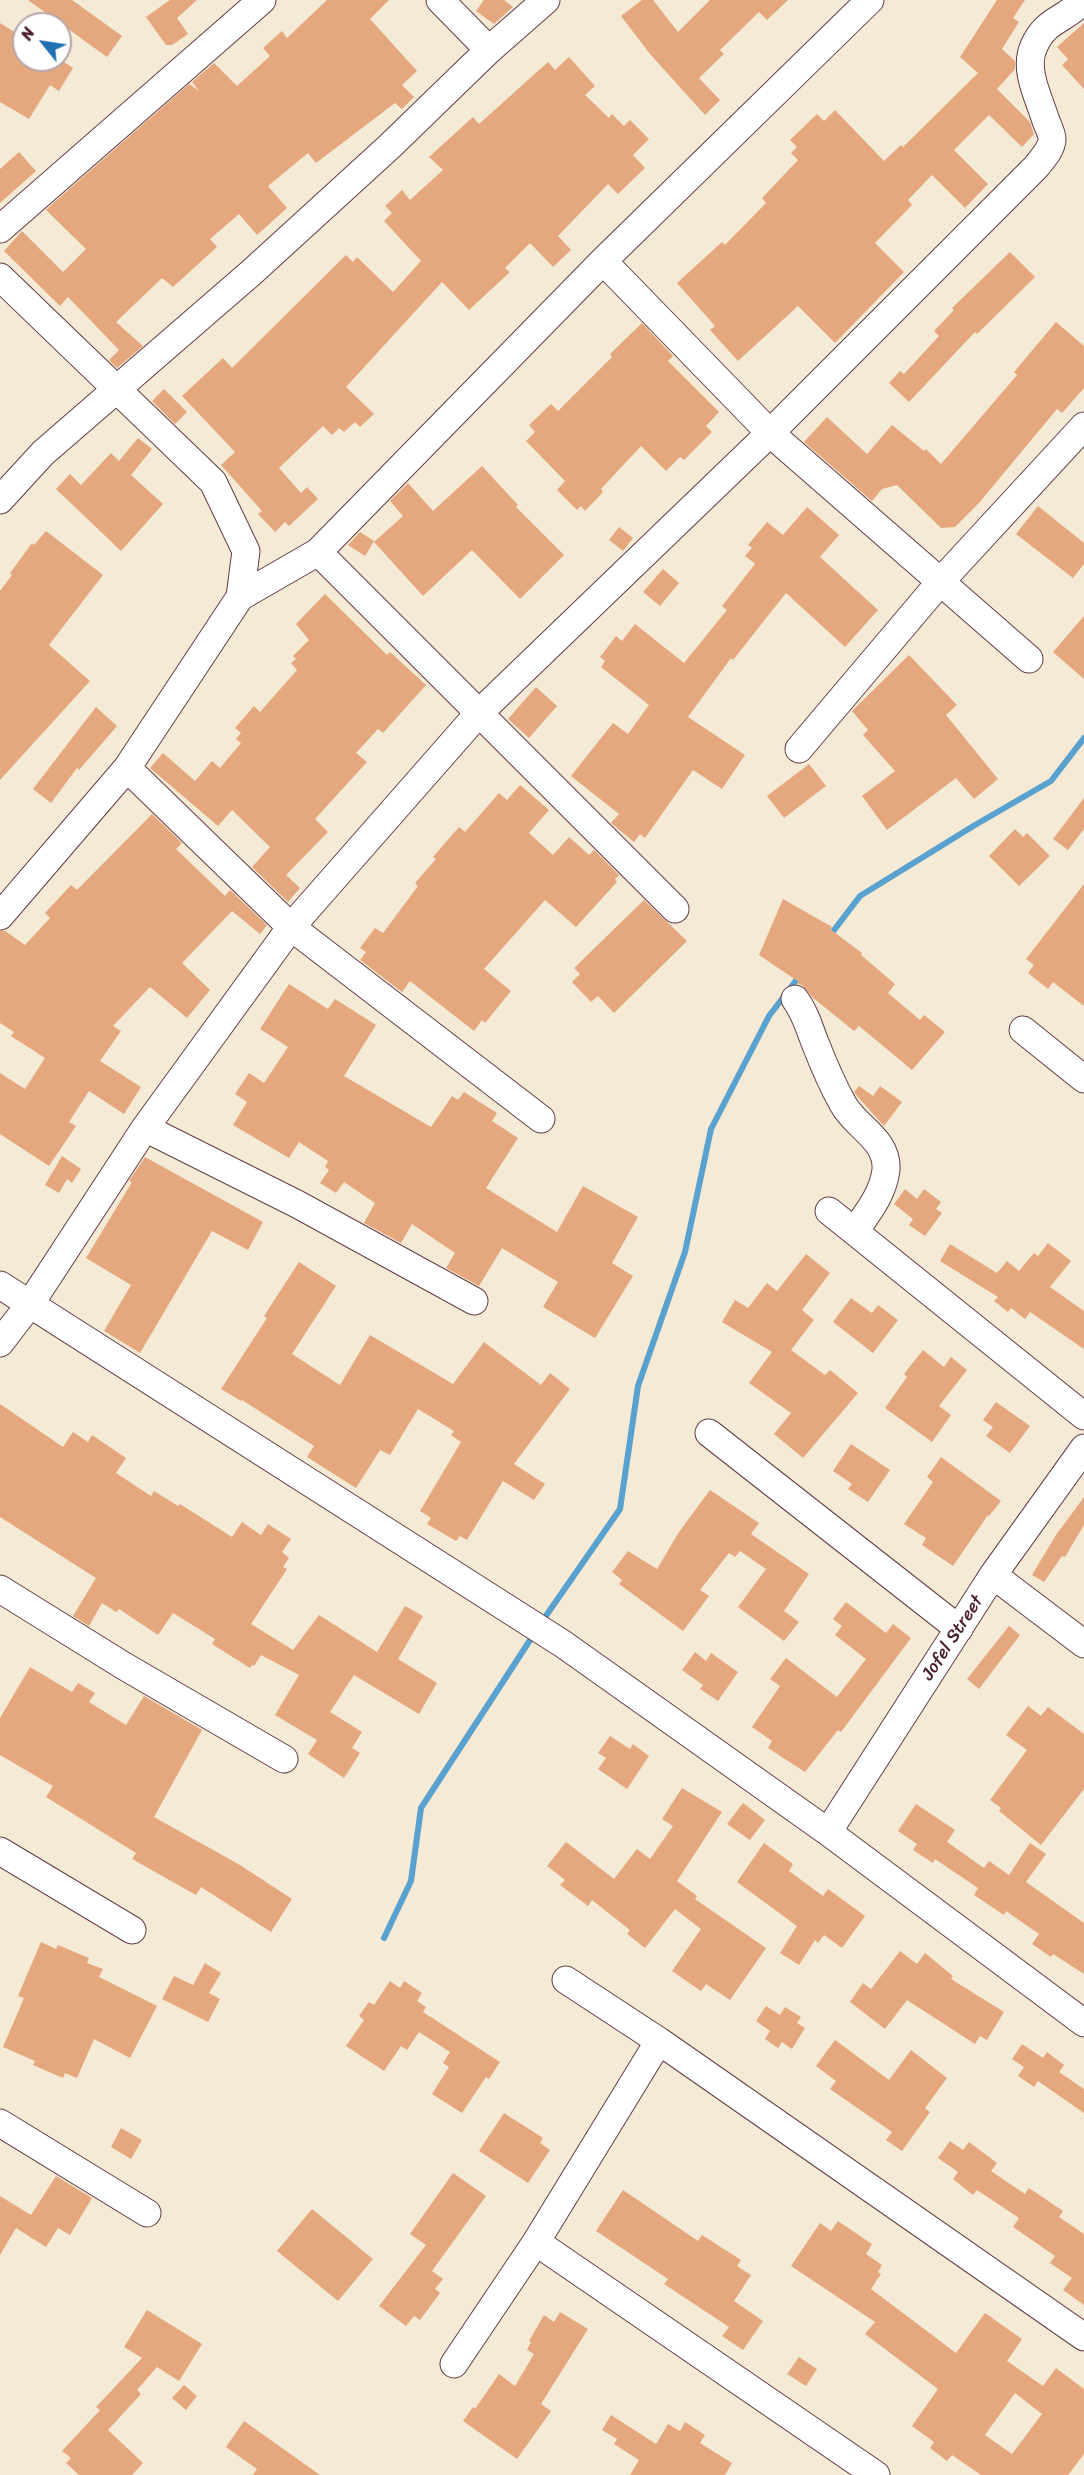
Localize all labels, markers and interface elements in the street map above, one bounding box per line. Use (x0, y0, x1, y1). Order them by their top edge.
north arrow (12, 12, 72, 72)
text: N (12, 22, 43, 46)
street label: Jofel Street (918, 1591, 988, 1685)

